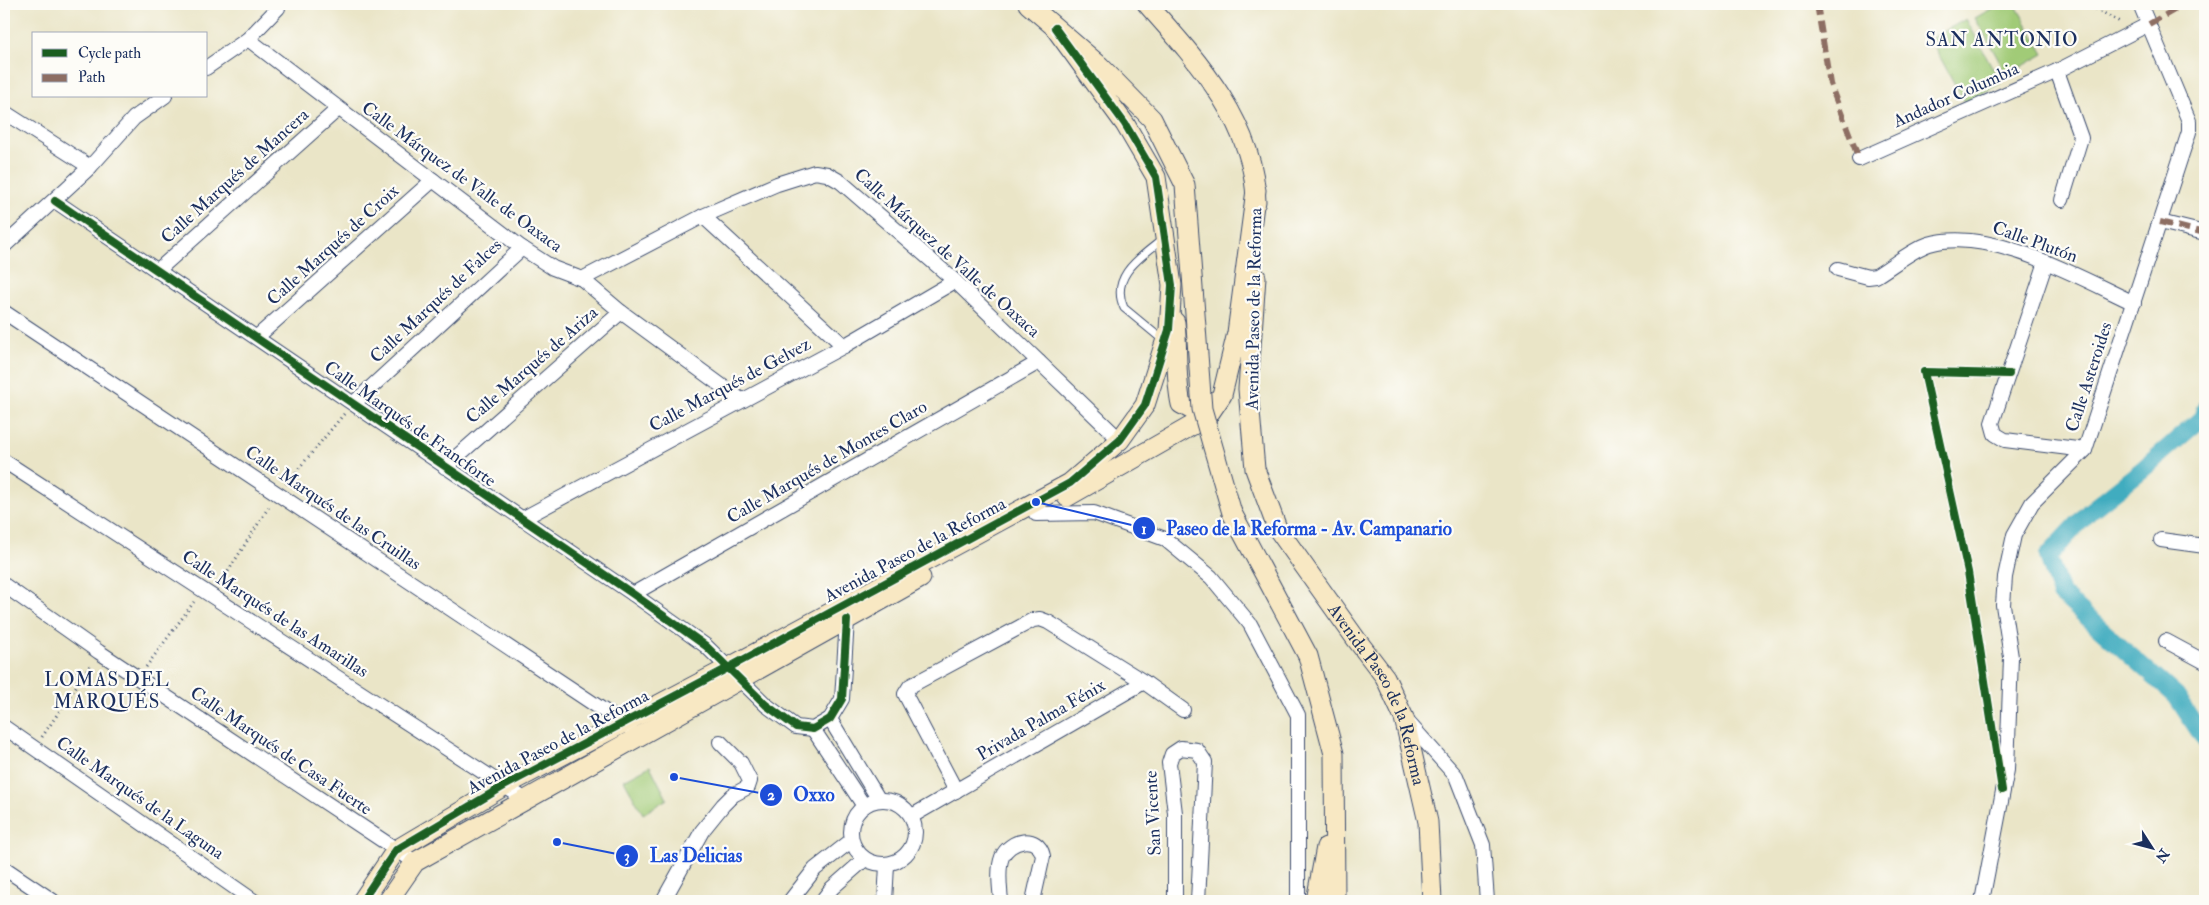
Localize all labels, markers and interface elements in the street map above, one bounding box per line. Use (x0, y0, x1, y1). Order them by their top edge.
district label: SAN ANTONIO (1925, 28, 2079, 52)
legend (32, 32, 208, 98)
text: Cycle path (78, 44, 141, 64)
street label: Andador Columbia (1889, 57, 2023, 133)
text: Path (78, 68, 105, 87)
street label: Calle Márquez de Valle de Oaxaca (357, 96, 567, 258)
street label: Calle Marqués de Mancera (156, 103, 314, 249)
street label: Calle Márquez de Valle de Oaxaca (849, 163, 1045, 343)
street label: Calle Marqués de Croix (262, 180, 404, 310)
street label: Avenida Paseo de la Reforma (1241, 207, 1267, 411)
street label: Calle Plutón (1989, 216, 2081, 268)
street label: Calle Marqués de Falces (365, 234, 507, 368)
street label: Calle Marqués de Ariza (461, 301, 603, 429)
street label: Calle Asteroides (2060, 319, 2118, 435)
street label: Calle Marqués de Gelvez (645, 333, 815, 437)
street label: Calle Marqués de Francforte (320, 356, 501, 492)
street label: Calle Marqués de Montes Claro (723, 395, 932, 529)
street label: Calle Marqués de las Cruillas (241, 440, 425, 576)
street label: Avenida Paseo de la Reforma (819, 492, 1010, 608)
callout: Paseo de la Reforma - Av. Campanario (1131, 511, 1462, 545)
text: Paseo de la Reforma - Av. Campanario (1166, 517, 1452, 542)
text: 1 (1141, 520, 1147, 539)
street label: Calle Marqués de las Amarillas (177, 545, 373, 683)
street label: Avenida Paseo de la Reforma (1322, 598, 1431, 788)
district label: LOMAS DEL MARQUÉS (44, 668, 170, 714)
street label: Privada Palma Fénix (973, 674, 1109, 766)
street label: Calle Marqués de Casa Fuerte (186, 682, 377, 821)
street label: Avenida Paseo de la Reforma (462, 684, 653, 800)
street label: Calle Marqués de la Laguna (51, 731, 229, 865)
street label: San Vicente (1139, 769, 1167, 856)
callout: Oxxo (759, 778, 845, 812)
text: Oxxo (793, 783, 835, 807)
text: 2 (767, 786, 775, 805)
north arrow (2126, 822, 2176, 872)
callout: Las Delicias (615, 839, 752, 873)
text: Las Delicias (650, 844, 743, 868)
text: N (2151, 844, 2173, 866)
text: 3 (624, 847, 630, 866)

